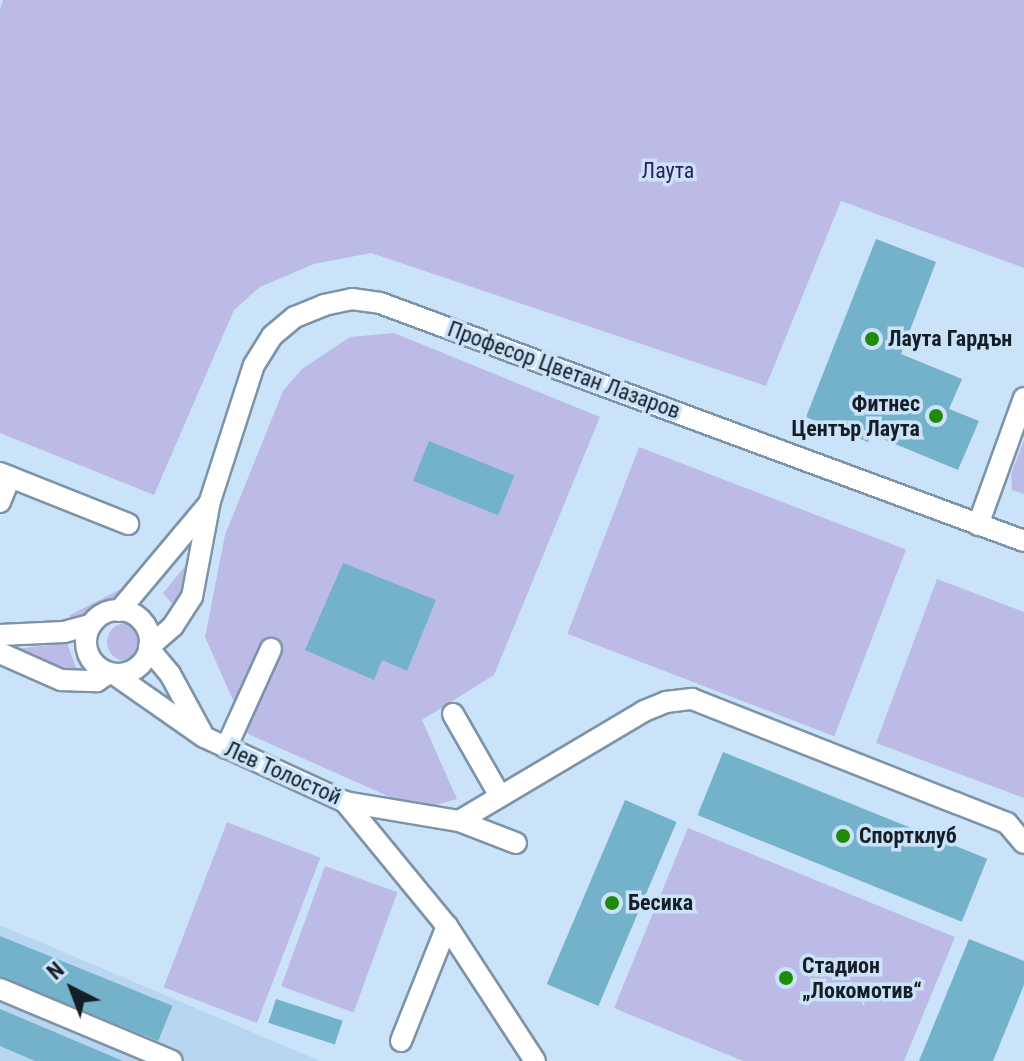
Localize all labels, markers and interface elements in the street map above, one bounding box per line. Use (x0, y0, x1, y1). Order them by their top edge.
park label: Лаута (642, 158, 694, 184)
street label: Професор Цветан Лазаров (444, 316, 684, 424)
place label: Лаута Гардън (888, 326, 1012, 352)
marker: Лаута Гардън (863, 330, 881, 348)
place label: Фитнес Център Лаута (792, 390, 920, 442)
marker: Фитнес Център Лаута (927, 407, 945, 425)
street label: Лев Толостой (221, 736, 345, 810)
place label: Спортклуб (859, 823, 957, 849)
marker: Спортклуб (834, 827, 852, 845)
place label: Бесика (628, 890, 693, 916)
marker: Бесика (603, 894, 621, 912)
north arrow (32, 949, 112, 1029)
place label: Стадион „Локомотив“ (802, 952, 922, 1004)
text: N (42, 957, 69, 985)
marker: Стадион „Локомотив“ (777, 969, 795, 987)

